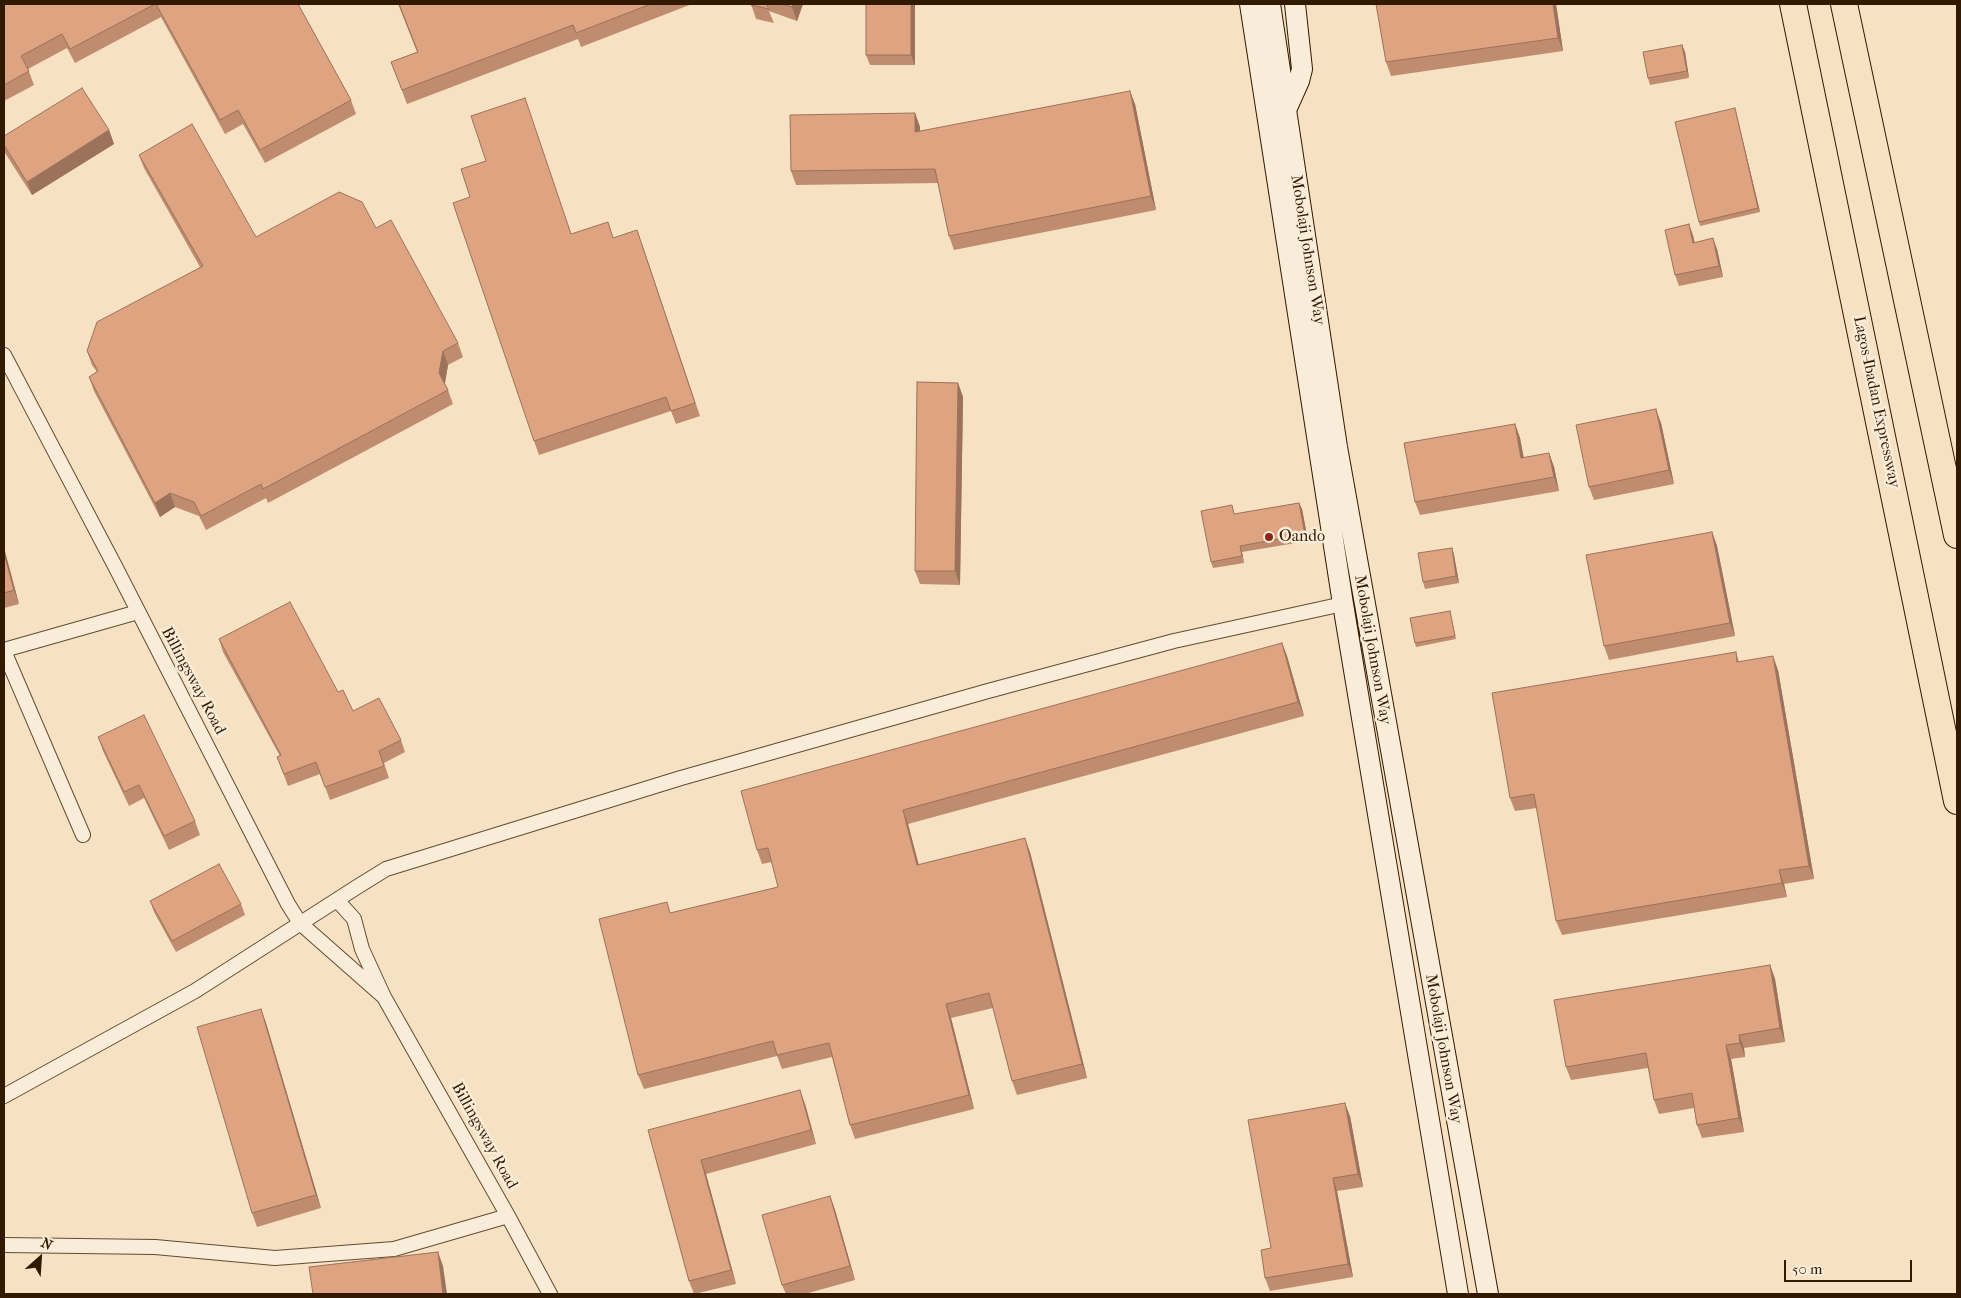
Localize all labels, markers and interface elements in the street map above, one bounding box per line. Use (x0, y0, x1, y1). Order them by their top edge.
street label: Mobolaji Johnson Way (1286, 174, 1328, 326)
street label: Lagos-Ibadan Expressway (1848, 314, 1904, 490)
place label: Oando (1279, 527, 1325, 547)
marker: Oando (1263, 531, 1275, 543)
street label: Mobolaji Johnson Way (1349, 574, 1395, 726)
street label: Billingsway Road (157, 624, 229, 738)
street label: Mobolaji Johnson Way (1420, 973, 1466, 1125)
street label: Billingsway Road (447, 1079, 521, 1193)
north arrow (15, 1233, 65, 1283)
text: N (38, 1234, 55, 1254)
scale bar (1786, 1250, 1914, 1282)
text: 50 m (1792, 1260, 1822, 1278)

